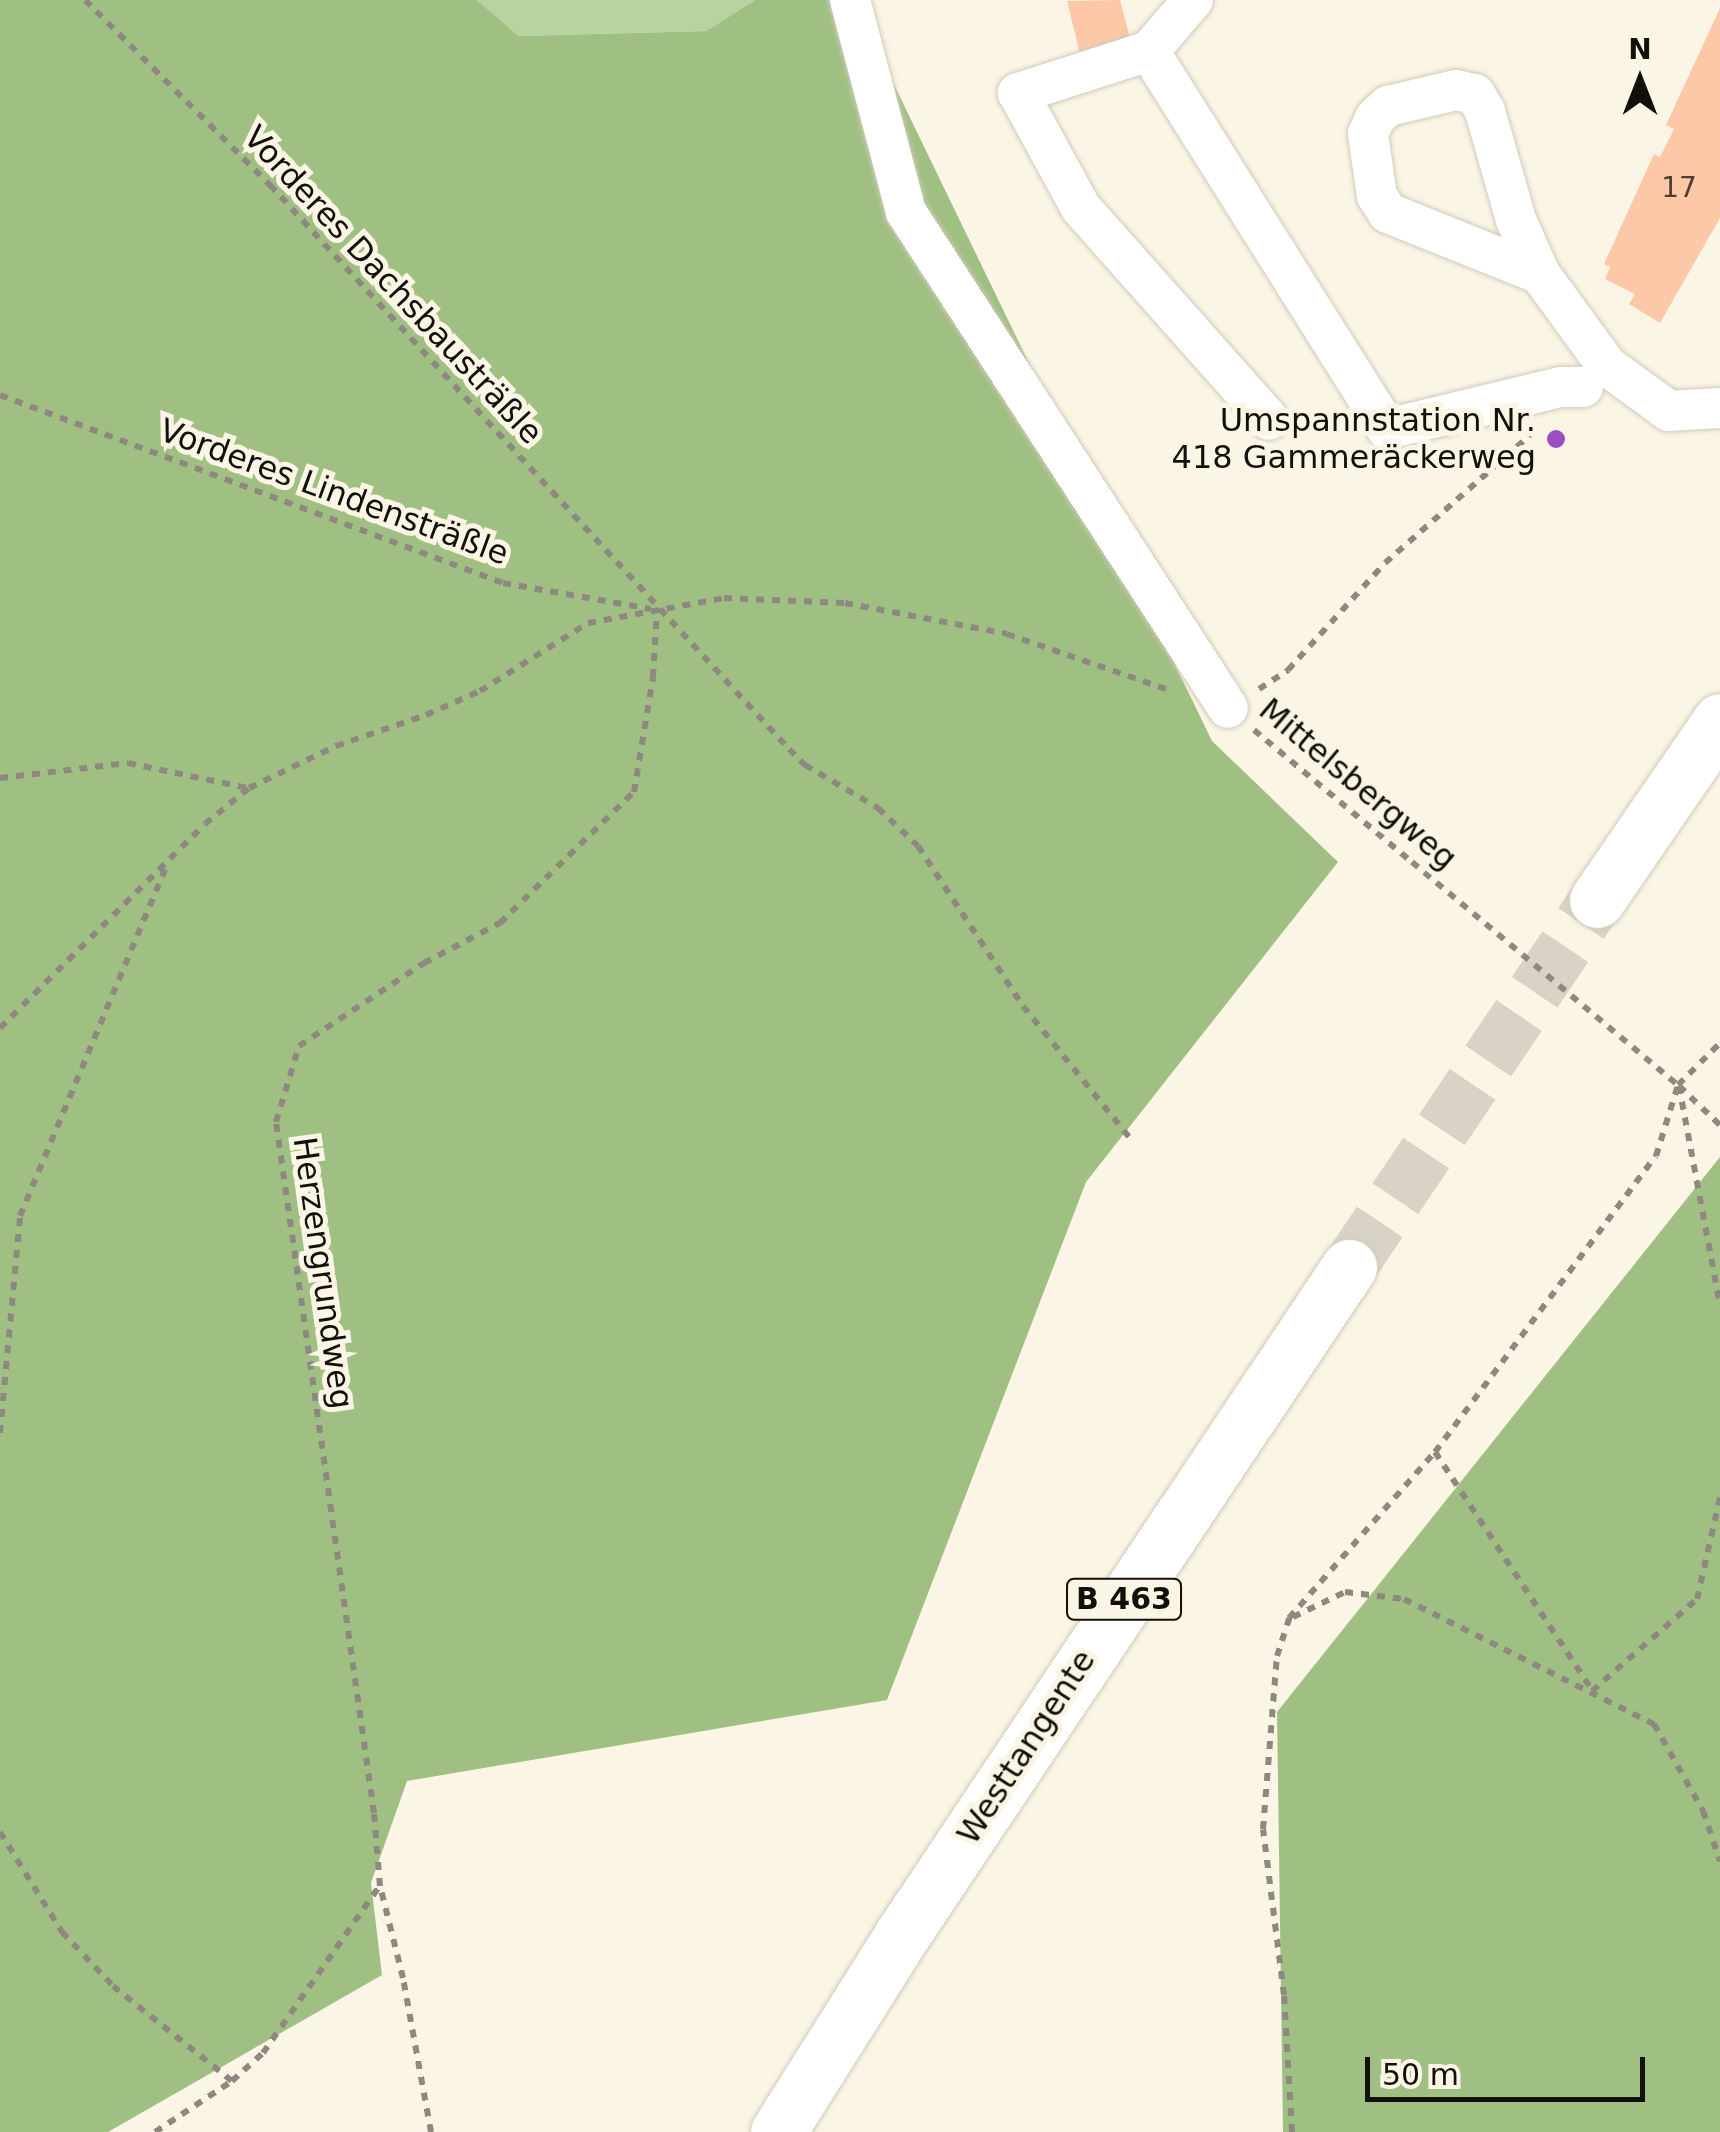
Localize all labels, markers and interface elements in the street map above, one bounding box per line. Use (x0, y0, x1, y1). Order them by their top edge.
north arrow (1590, 30, 1690, 130)
text: N (1628, 33, 1652, 66)
street label: Vorderes Dachsbausträßle (236, 118, 550, 452)
house number: 17 (1661, 171, 1697, 205)
place label: Umspannstation Nr. 418 Gammeräckerweg (1172, 402, 1536, 477)
street label: Vorderes Lindensträßle (154, 411, 514, 573)
marker: Umspannstation Nr. 418 Gammeräckerweg (1545, 428, 1567, 450)
street label: Mittelsbergweg (1251, 690, 1465, 878)
street label: Herzengrundweg (285, 1135, 361, 1411)
road number: B 463 (1064, 1574, 1184, 1624)
street label: Westtangente (949, 1643, 1103, 1851)
scale bar (1370, 2037, 1650, 2099)
text: 50 m (1382, 2057, 1459, 2092)

